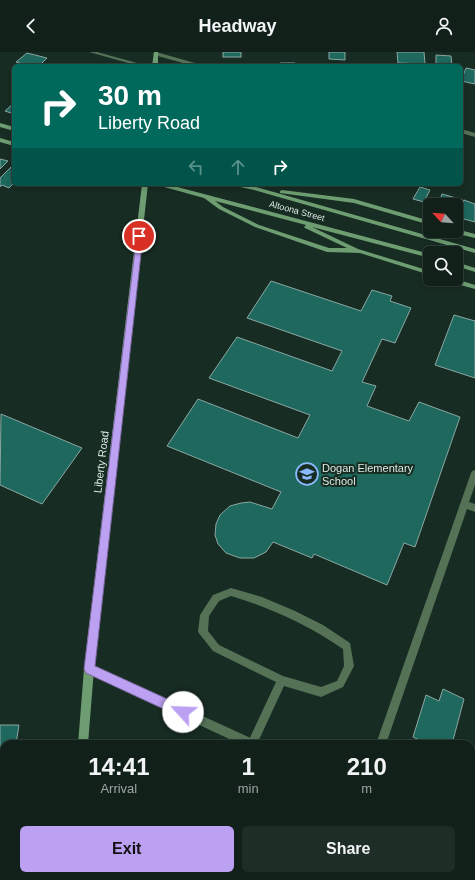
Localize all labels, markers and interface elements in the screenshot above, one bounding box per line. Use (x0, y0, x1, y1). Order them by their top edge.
icon: back (20, 15, 42, 37)
icon: person (433, 15, 455, 37)
text: Headway (198, 16, 277, 36)
icon: right (32, 80, 84, 132)
text: 30 m (98, 80, 162, 111)
text: Liberty Road (98, 113, 200, 133)
icon: left (185, 156, 207, 178)
icon: ahead (227, 156, 249, 178)
icon: right (269, 156, 291, 178)
north arrow (423, 198, 463, 238)
map controls (423, 198, 463, 286)
street label: Altoona Street (268, 199, 326, 223)
pin (122, 219, 156, 253)
icon: arrive (128, 225, 150, 247)
button: search (423, 246, 463, 286)
street label: Liberty Road (91, 430, 111, 494)
school or university icon: Dogan Elementary School (294, 461, 320, 487)
place label: Dogan Elementary School (322, 462, 414, 487)
position arrow (162, 691, 204, 733)
text: 14:41 (88, 753, 150, 780)
text: 1 (241, 753, 255, 780)
text: 210 (347, 753, 387, 780)
text: Arrival (100, 781, 137, 796)
text: min (238, 781, 259, 796)
text: m (361, 781, 372, 796)
button: Exit (20, 826, 234, 872)
button: Share (242, 826, 455, 872)

